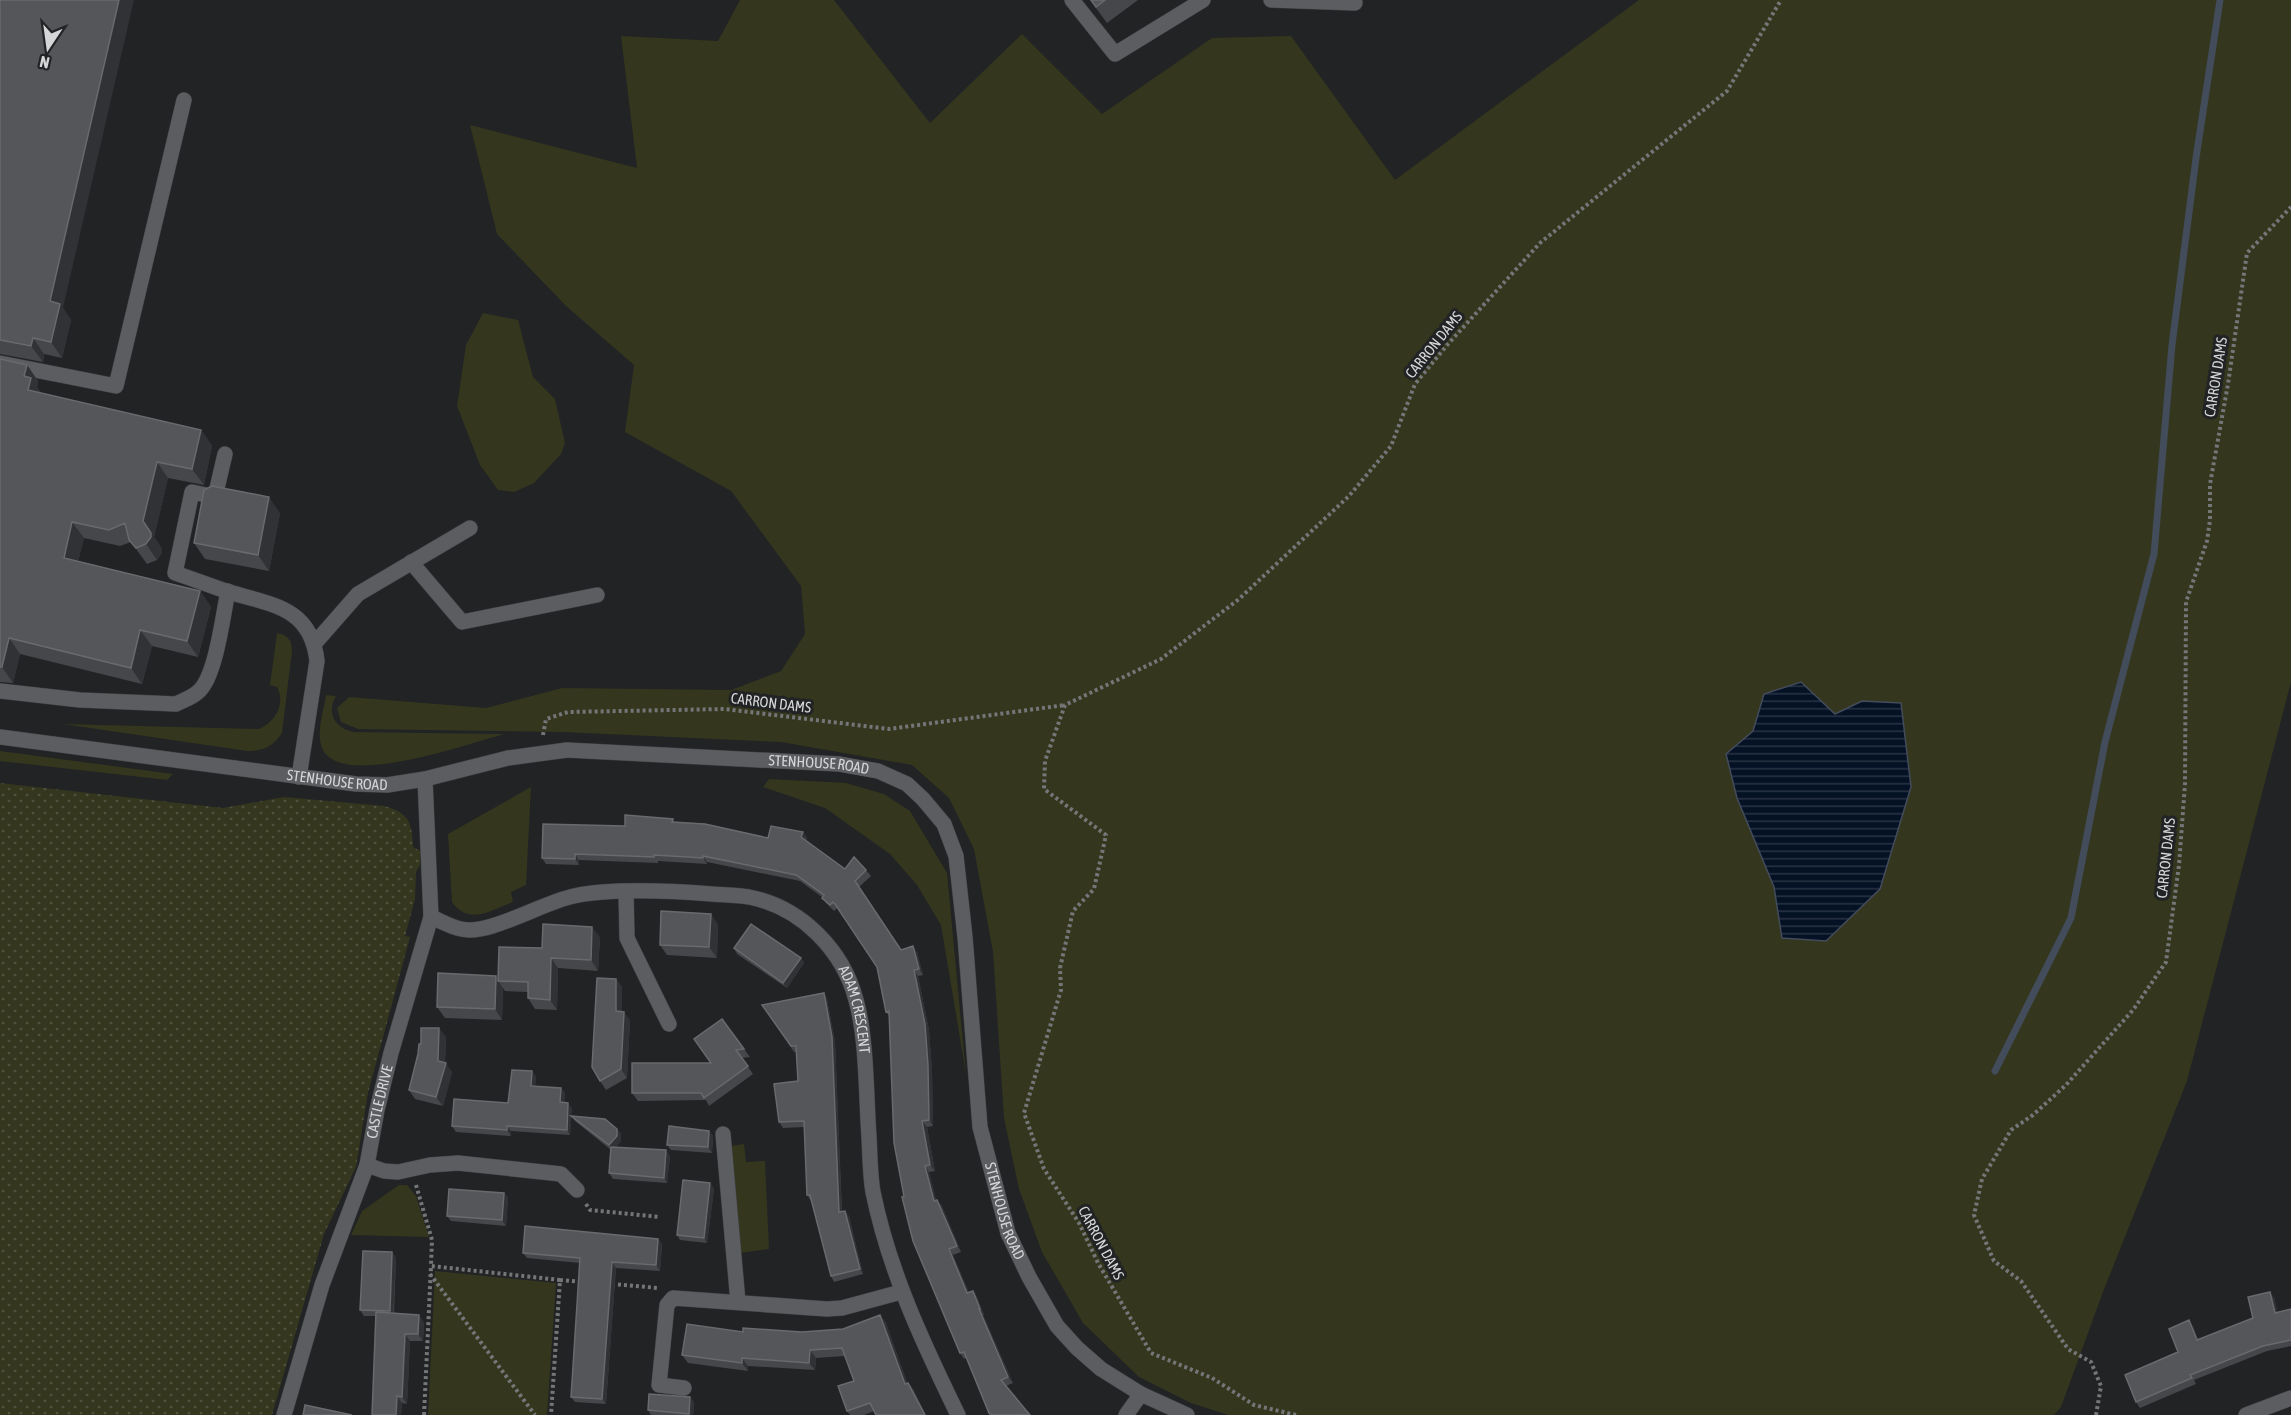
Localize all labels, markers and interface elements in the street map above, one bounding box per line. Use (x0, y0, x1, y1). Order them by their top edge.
north arrow (18, 18, 78, 78)
text: N (38, 53, 51, 72)
street label: CARRON DAMS (1402, 308, 1466, 381)
street label: CARRON DAMS (2201, 336, 2230, 418)
street label: CARRON DAMS (730, 689, 812, 716)
street label: STENHOUSE ROAD (768, 751, 871, 777)
street label: STENHOUSE ROAD (286, 766, 388, 793)
street label: CARRON DAMS (2153, 817, 2178, 899)
street label: ADAM CRESCENT (835, 962, 873, 1055)
street label: CASTLE DRIVE (363, 1063, 396, 1140)
street label: STENHOUSE ROAD (982, 1161, 1028, 1262)
street label: CARRON DAMS (1075, 1203, 1128, 1282)

